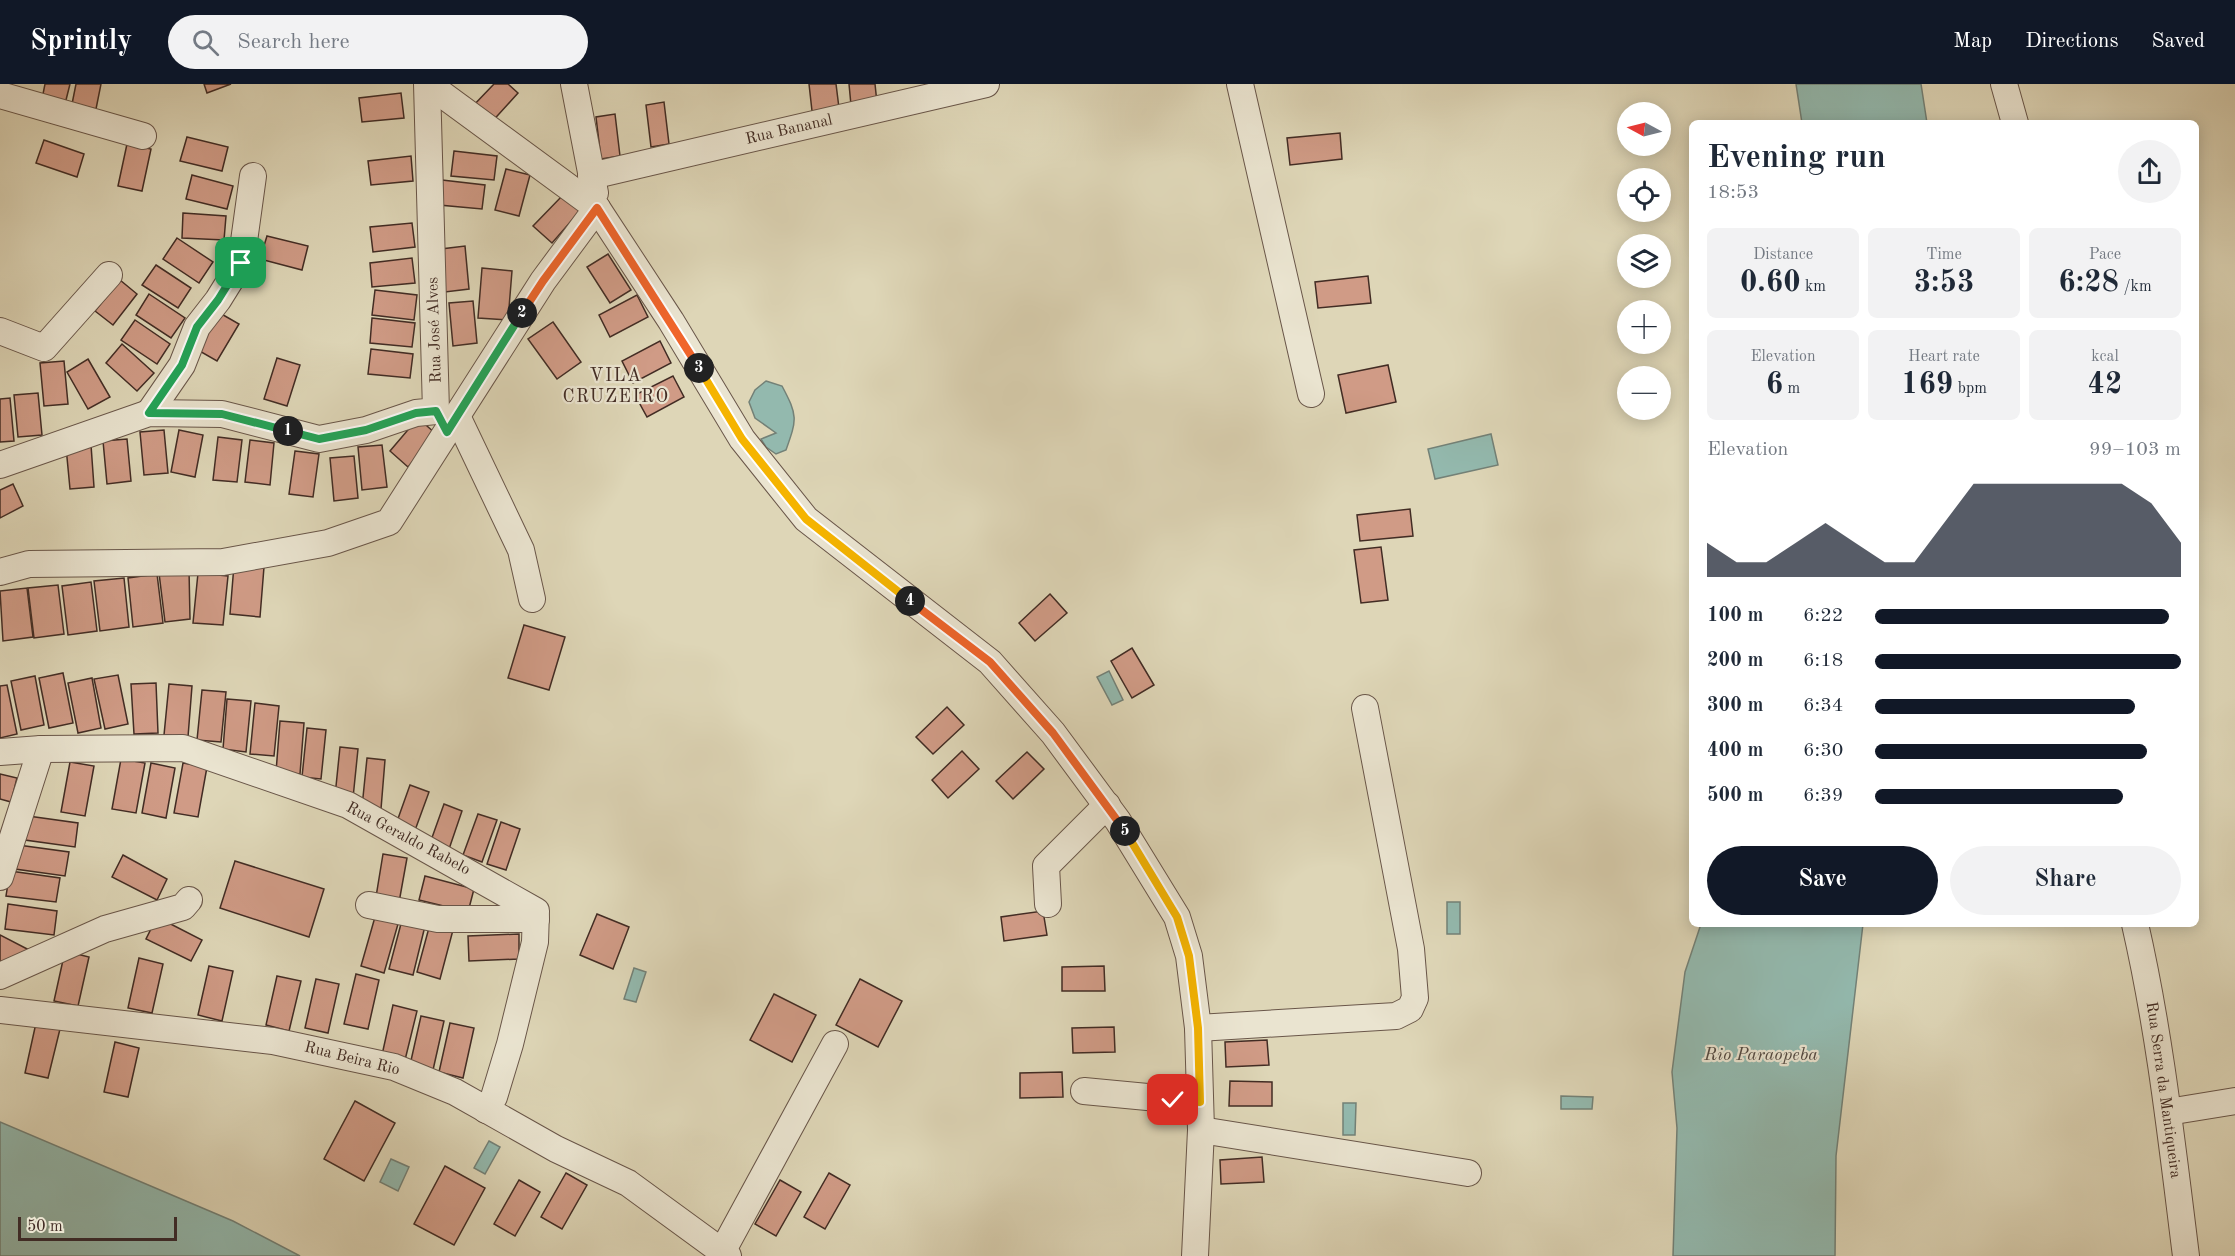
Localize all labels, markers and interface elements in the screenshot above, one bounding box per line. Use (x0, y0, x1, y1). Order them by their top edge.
search box (168, 15, 588, 69)
icon: search (189, 26, 222, 59)
text: Sprintly (30, 28, 132, 56)
text: Search here (237, 31, 350, 53)
text: Map (1953, 31, 1992, 52)
text: Directions (2025, 31, 2119, 52)
text: Saved (2152, 31, 2205, 52)
north arrow (1617, 102, 1671, 156)
map controls (1617, 102, 1671, 420)
street label: Rua Bananal (744, 112, 834, 148)
button: share (2118, 140, 2181, 203)
text: Evening run (1707, 142, 1886, 175)
button: locate (1617, 168, 1671, 222)
text: 18:53 (1707, 183, 1759, 203)
button: layers (1617, 234, 1671, 288)
pin (215, 237, 266, 288)
icon: arrive (224, 246, 257, 279)
text: Distance (1753, 247, 1813, 263)
text: Time (1926, 247, 1962, 263)
text: Pace (2089, 247, 2121, 263)
text: 0.60 (1740, 268, 1801, 298)
text: 3:53 (1914, 268, 1974, 298)
text: 6:28 (2058, 268, 2119, 298)
street label: Rua José Alves (425, 277, 445, 383)
text: km (1801, 279, 1826, 295)
text: /km (2119, 279, 2152, 295)
pin: 2 (507, 298, 537, 328)
button: + (1617, 300, 1671, 354)
text: 2 (517, 305, 527, 321)
text: Elevation (1750, 349, 1816, 365)
text: Heart rate (1908, 349, 1980, 365)
text: kcal (2091, 349, 2119, 365)
pin: 3 (684, 353, 714, 383)
text: 3 (694, 360, 704, 376)
button: − (1617, 366, 1671, 420)
district label: VILA CRUZEIRO (562, 367, 670, 406)
text: 6 (1766, 370, 1783, 400)
text: 169 (1901, 370, 1953, 400)
text: 42 (2088, 370, 2122, 400)
text: m (1783, 381, 1800, 397)
text: bpm (1953, 381, 1987, 397)
pin: 1 (273, 416, 303, 446)
text: 1 (283, 423, 293, 439)
text: Elevation (1707, 440, 1788, 460)
text: 99–103 m (2089, 440, 2181, 460)
pin: 4 (895, 586, 925, 616)
text: 4 (905, 593, 915, 609)
text: 100 m (1707, 606, 1763, 626)
text: 6:22 (1803, 606, 1843, 626)
text: 200 m (1707, 651, 1763, 671)
text: 6:18 (1803, 651, 1843, 671)
text: 300 m (1707, 696, 1763, 716)
text: 6:34 (1803, 696, 1843, 716)
text: 400 m (1707, 741, 1763, 761)
text: 6:30 (1803, 741, 1843, 761)
text: 500 m (1707, 786, 1763, 806)
text: 6:39 (1803, 786, 1843, 806)
street label: Rua Geraldo Rabelo (343, 800, 473, 878)
pin: 5 (1110, 816, 1140, 846)
text: 5 (1120, 823, 1130, 839)
button: Save (1707, 846, 1938, 915)
button: Share (1950, 846, 2181, 915)
street label: Rua Serra da Mantiqueira (2143, 1001, 2183, 1180)
street label: Rua Beira Rio (303, 1039, 401, 1079)
water label: Rio Paraopeba (1703, 1046, 1818, 1064)
pin (1147, 1074, 1198, 1125)
icon: check (1156, 1083, 1189, 1116)
scale bar (18, 1214, 177, 1242)
text: 50 m (27, 1219, 63, 1235)

